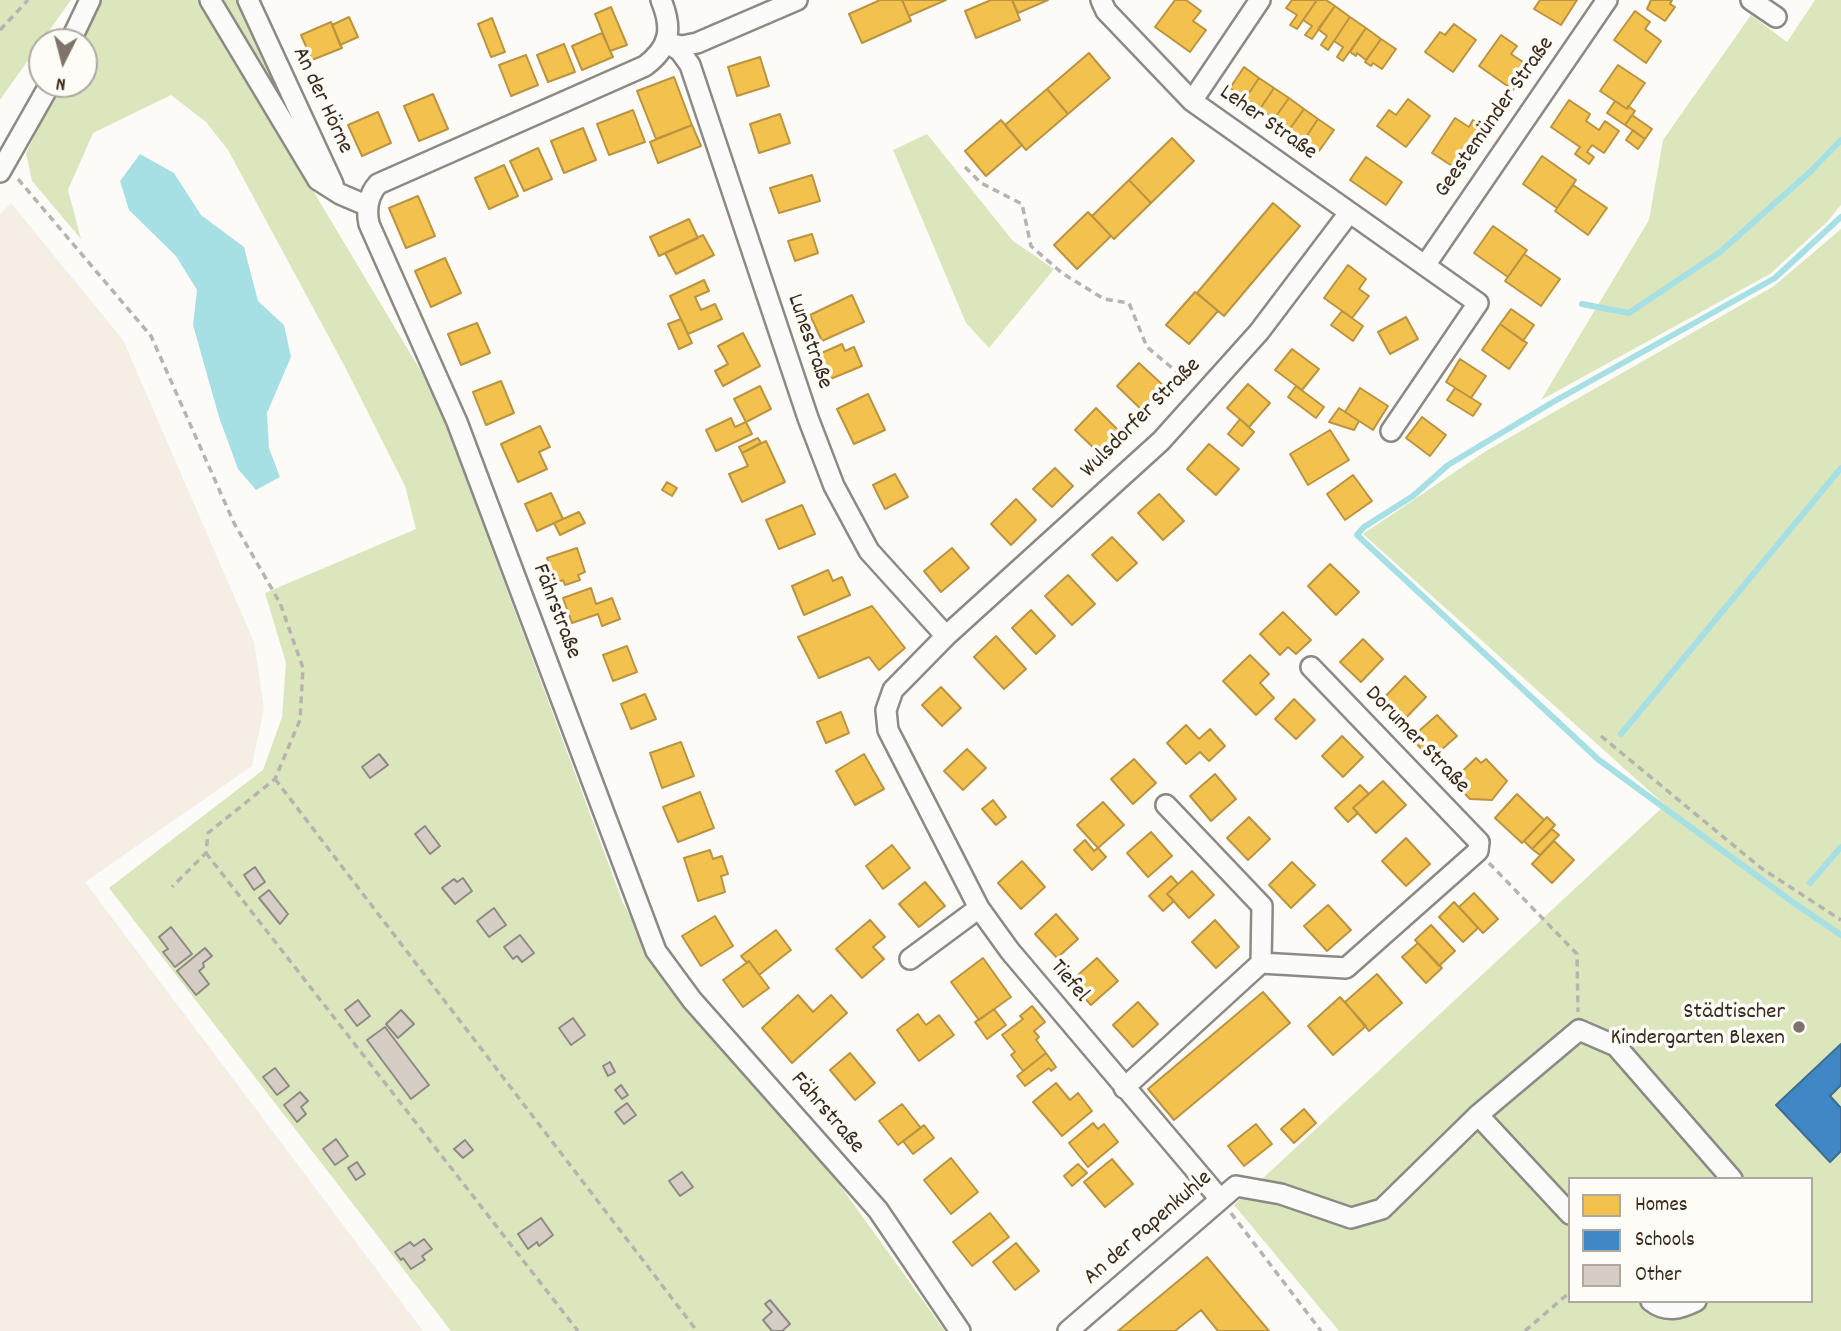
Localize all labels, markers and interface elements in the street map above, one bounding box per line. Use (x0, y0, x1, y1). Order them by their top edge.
north arrow (28, 28, 98, 98)
street label: Geestemünder Straße (1430, 32, 1562, 204)
street label: An der Hörne (284, 43, 358, 159)
text: N (55, 68, 67, 96)
street label: Leher Straße (1213, 80, 1321, 168)
street label: Lunestraße (779, 291, 837, 393)
street label: Wulsdorfer Straße (1076, 353, 1208, 485)
street label: Fährstraße (524, 561, 586, 663)
street label: Dorumer Straße (1358, 681, 1474, 801)
street label: Tiefel (1042, 955, 1094, 1009)
place label: Städtischer Kindergarten Blexen (1610, 1000, 1785, 1054)
marker: Städtischer Kindergarten Blexen (1791, 1019, 1807, 1035)
street label: Fährstraße (783, 1067, 869, 1161)
street label: An der Papenkuhle (1079, 1166, 1219, 1292)
legend (1568, 1177, 1813, 1303)
text: Homes (1635, 1191, 1688, 1221)
text: Schools (1635, 1226, 1695, 1256)
text: Other (1635, 1261, 1681, 1291)

